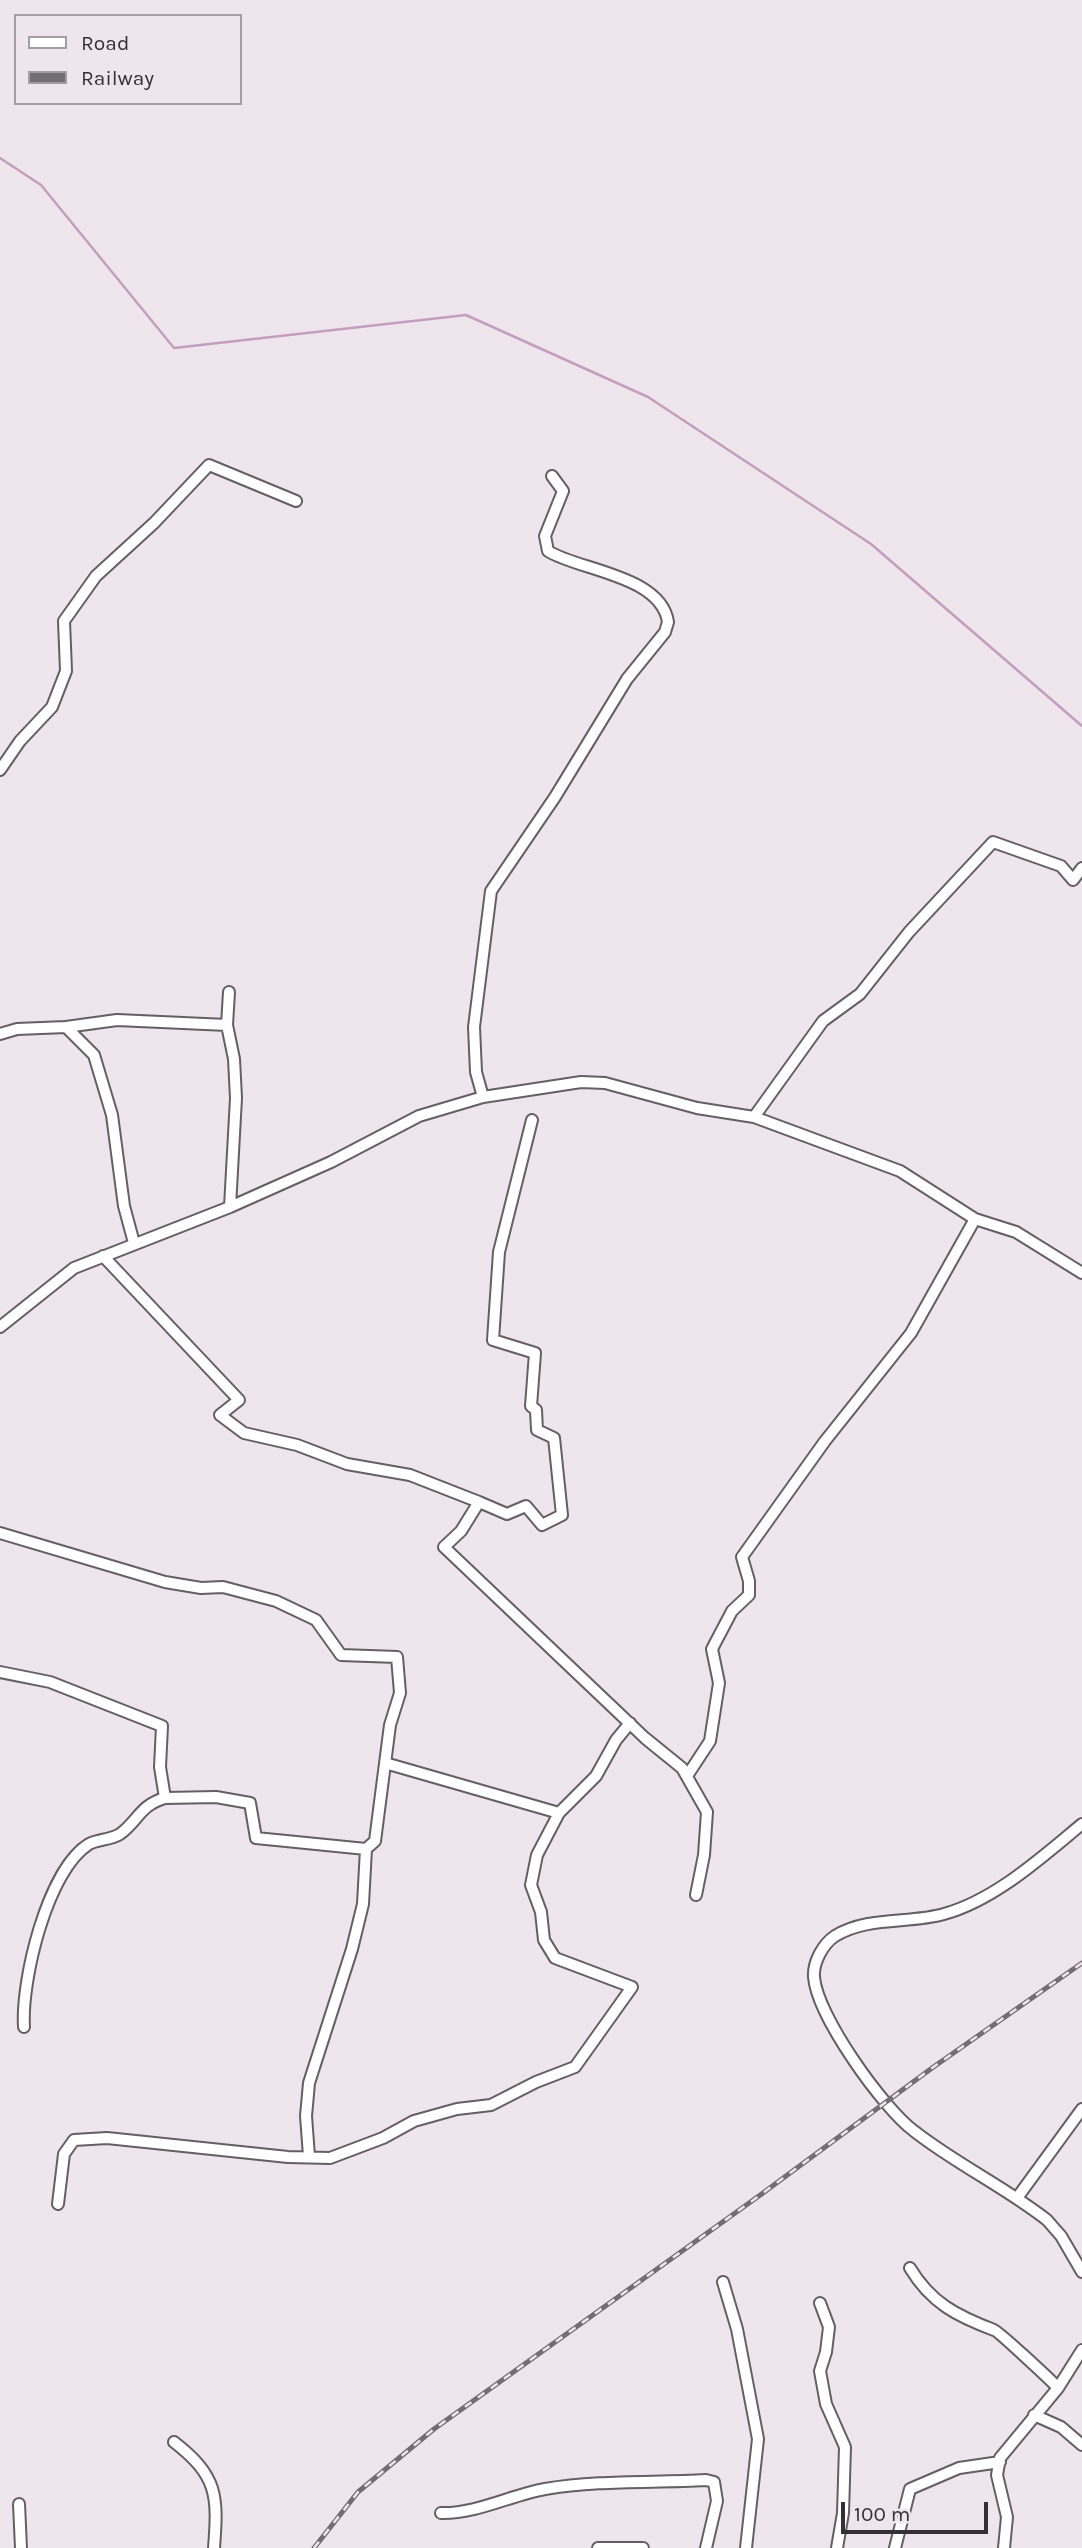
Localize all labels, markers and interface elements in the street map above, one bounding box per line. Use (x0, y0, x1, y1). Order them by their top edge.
legend (14, 14, 242, 105)
text: Road (81, 31, 129, 55)
text: Railway (81, 66, 154, 90)
scale bar (844, 2488, 991, 2532)
text: 100 m (854, 2502, 911, 2526)

